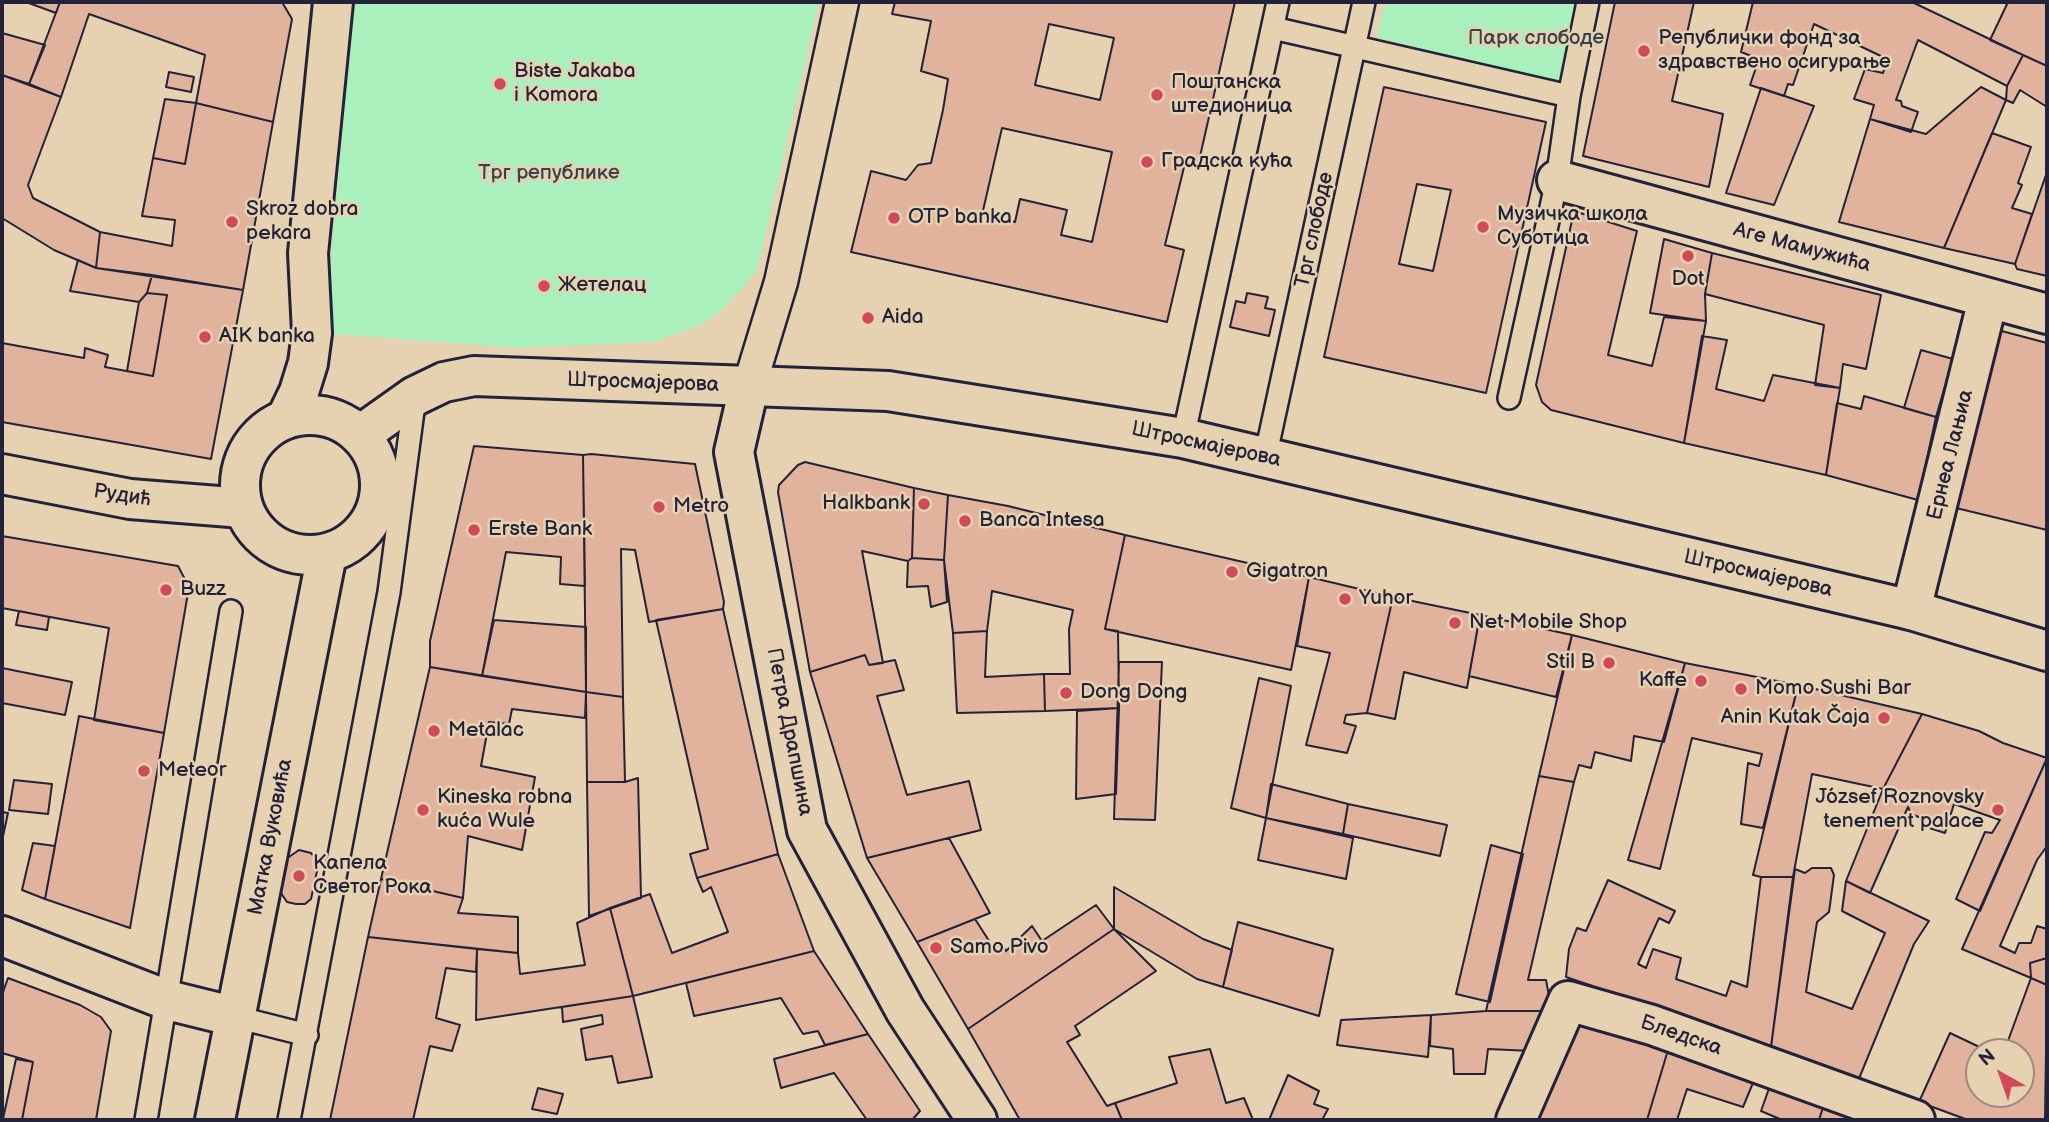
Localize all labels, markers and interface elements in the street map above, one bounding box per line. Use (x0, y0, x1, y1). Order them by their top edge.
park label: Парк слободе (1468, 26, 1604, 52)
place label: Републички фонд за здравствено осигурање (1658, 26, 1891, 76)
marker: Републички фонд за здравствено осигурање (1636, 43, 1652, 59)
place label: Biste Jakaba i Komora (514, 59, 636, 109)
place label: Поштанска штедионица (1171, 70, 1292, 120)
marker: Biste Jakaba i Komora (492, 76, 508, 92)
marker: Поштанска штедионица (1149, 87, 1165, 103)
place label: Градска кућа (1161, 149, 1293, 175)
marker: Градска кућа (1139, 154, 1155, 170)
park label: Трг републике (478, 161, 620, 187)
street label: Трг слободе (1290, 170, 1340, 290)
place label: Skroz dobra pekara (246, 197, 358, 247)
place label: Музичка школа Суботица (1497, 202, 1648, 252)
place label: OTP banka (908, 205, 1012, 231)
marker: OTP banka (886, 210, 902, 226)
marker: Skroz dobra pekara (224, 214, 240, 230)
street label: Аге Мамужића (1731, 218, 1873, 278)
marker: Музичка школа Суботица (1475, 219, 1491, 235)
marker: Dot (1680, 248, 1696, 264)
place label: Dot (1671, 267, 1705, 293)
place label: Жетелац (558, 273, 646, 299)
marker: Жетелац (536, 278, 552, 294)
place label: Aida (882, 305, 924, 331)
marker: Aida (860, 310, 876, 326)
place label: AIK banka (219, 324, 315, 350)
marker: AIK banka (197, 329, 213, 345)
street label: Штросмајерова (567, 368, 719, 398)
street label: Ернеа Лањиа (1923, 387, 1979, 523)
street label: Штросмајерова (1129, 417, 1283, 473)
street label: Рудић (91, 479, 153, 513)
place label: Halkbank (822, 491, 910, 517)
place label: Metro (673, 494, 729, 520)
marker: Halkbank (916, 496, 932, 512)
marker: Metro (651, 499, 667, 515)
place label: Banca Intesa (979, 508, 1105, 534)
marker: Banca Intesa (957, 513, 973, 529)
place label: Erste Bank (488, 517, 592, 543)
marker: Erste Bank (466, 522, 482, 538)
street label: Штросмајерова (1681, 545, 1835, 603)
place label: Gigatron (1246, 559, 1328, 585)
marker: Gigatron (1224, 564, 1240, 580)
place label: Buzz (180, 577, 226, 603)
marker: Buzz (158, 582, 174, 598)
place label: Yuhor (1359, 586, 1413, 612)
marker: Yuhor (1337, 591, 1353, 607)
place label: Net Mobile Shop (1469, 610, 1627, 636)
marker: Net Mobile Shop (1447, 615, 1463, 631)
street label: Петра Драпшина (760, 646, 818, 818)
place label: Stil B (1546, 650, 1595, 676)
marker: Stil B (1601, 655, 1617, 671)
place label: Kaffe (1639, 668, 1687, 694)
marker: Kaffe (1693, 673, 1709, 689)
place label: Momo Sushi Bar (1755, 676, 1911, 702)
place label: Dong Dong (1080, 680, 1187, 706)
marker: Momo Sushi Bar (1733, 681, 1749, 697)
marker: Dong Dong (1058, 685, 1074, 701)
place label: Anin Kutak Čaja (1721, 705, 1870, 731)
marker: Anin Kutak Čaja (1876, 710, 1892, 726)
place label: Metalac (448, 718, 524, 744)
marker: Metalac (426, 723, 442, 739)
street label: Матка Вуковића (243, 757, 299, 917)
place label: Meteor (158, 758, 226, 784)
marker: Meteor (136, 763, 152, 779)
place label: Kineska robna kuća Wule (437, 785, 572, 835)
place label: József Roznovsky tenement palace (1816, 785, 1984, 835)
marker: Kineska robna kuća Wule (415, 802, 431, 818)
marker: József Roznovsky tenement palace (1990, 802, 2006, 818)
place label: Капела Светог Рока (313, 851, 432, 901)
marker: Капела Светог Рока (291, 868, 307, 884)
place label: Samo Pivo (950, 935, 1049, 961)
marker: Samo Pivo (928, 940, 944, 956)
street label: Бледска (1637, 1010, 1725, 1062)
north arrow (1965, 1038, 2035, 1108)
text: N (1975, 1045, 2000, 1071)

